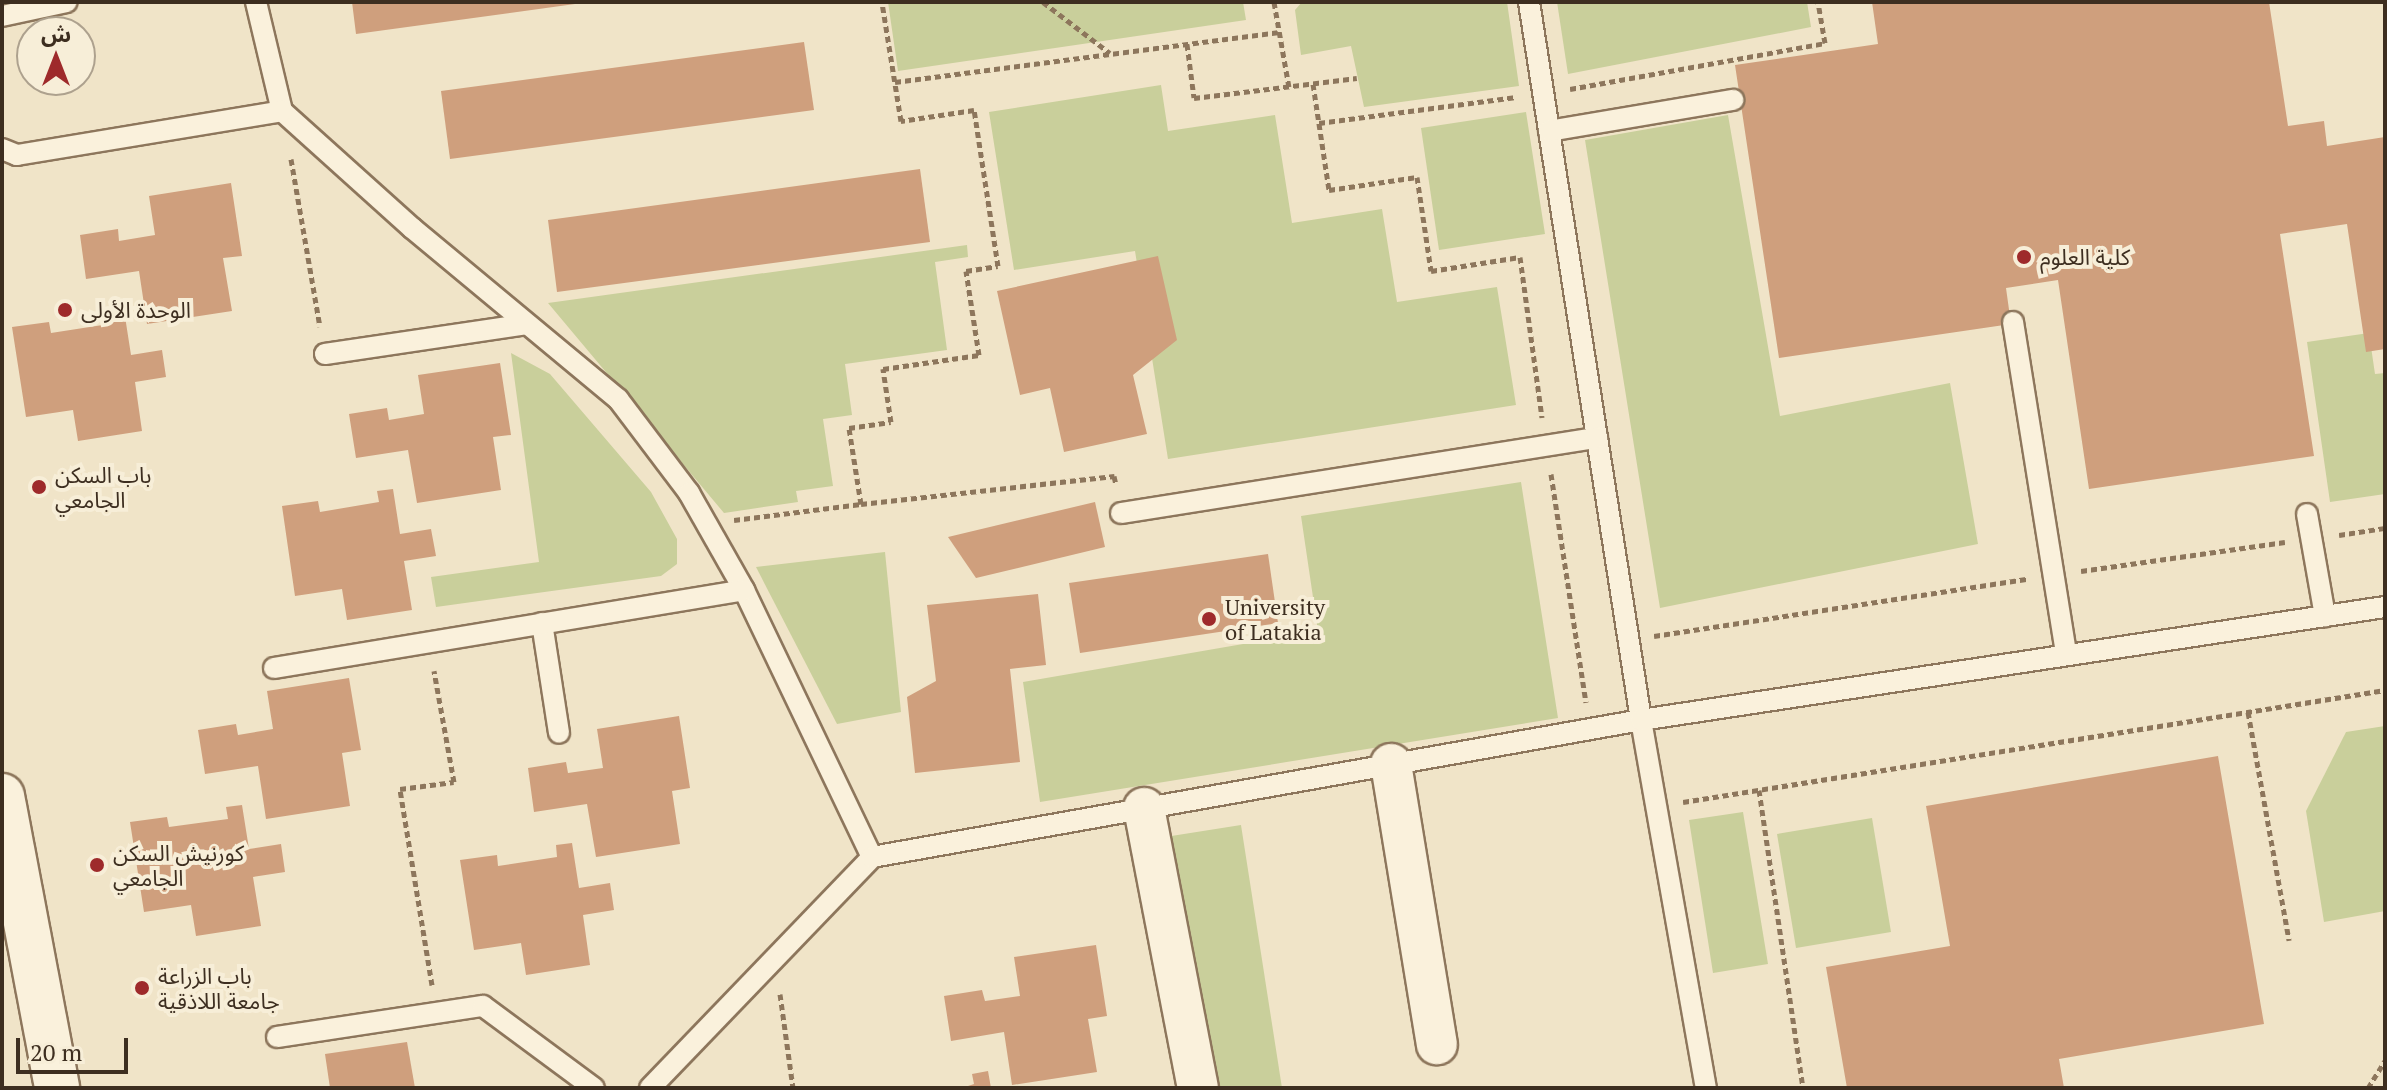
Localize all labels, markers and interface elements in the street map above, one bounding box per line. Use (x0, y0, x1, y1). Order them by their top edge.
north arrow (16, 16, 96, 96)
text: ش (41, 19, 71, 48)
place label: كلية العلوم (2040, 244, 2130, 270)
marker: كلية العلوم (2015, 248, 2033, 266)
place label: الوحدة الأولى (81, 297, 191, 323)
marker: الوحدة الأولى (56, 301, 74, 319)
place label: باب السكن الجامعي (55, 461, 151, 512)
marker: باب السكن الجامعي (30, 478, 48, 496)
place label: University of Latakia (1225, 593, 1325, 644)
marker: University of Latakia (1200, 610, 1218, 628)
place label: كورنيش السكن الجامعي (113, 839, 244, 890)
marker: كورنيش السكن الجامعي (88, 856, 106, 874)
place label: باب الزراعة جامعة اللاذقية (158, 962, 280, 1014)
marker: باب الزراعة جامعة اللاذقية (133, 979, 151, 997)
scale bar (20, 1022, 132, 1072)
text: 20 m (30, 1036, 82, 1068)

